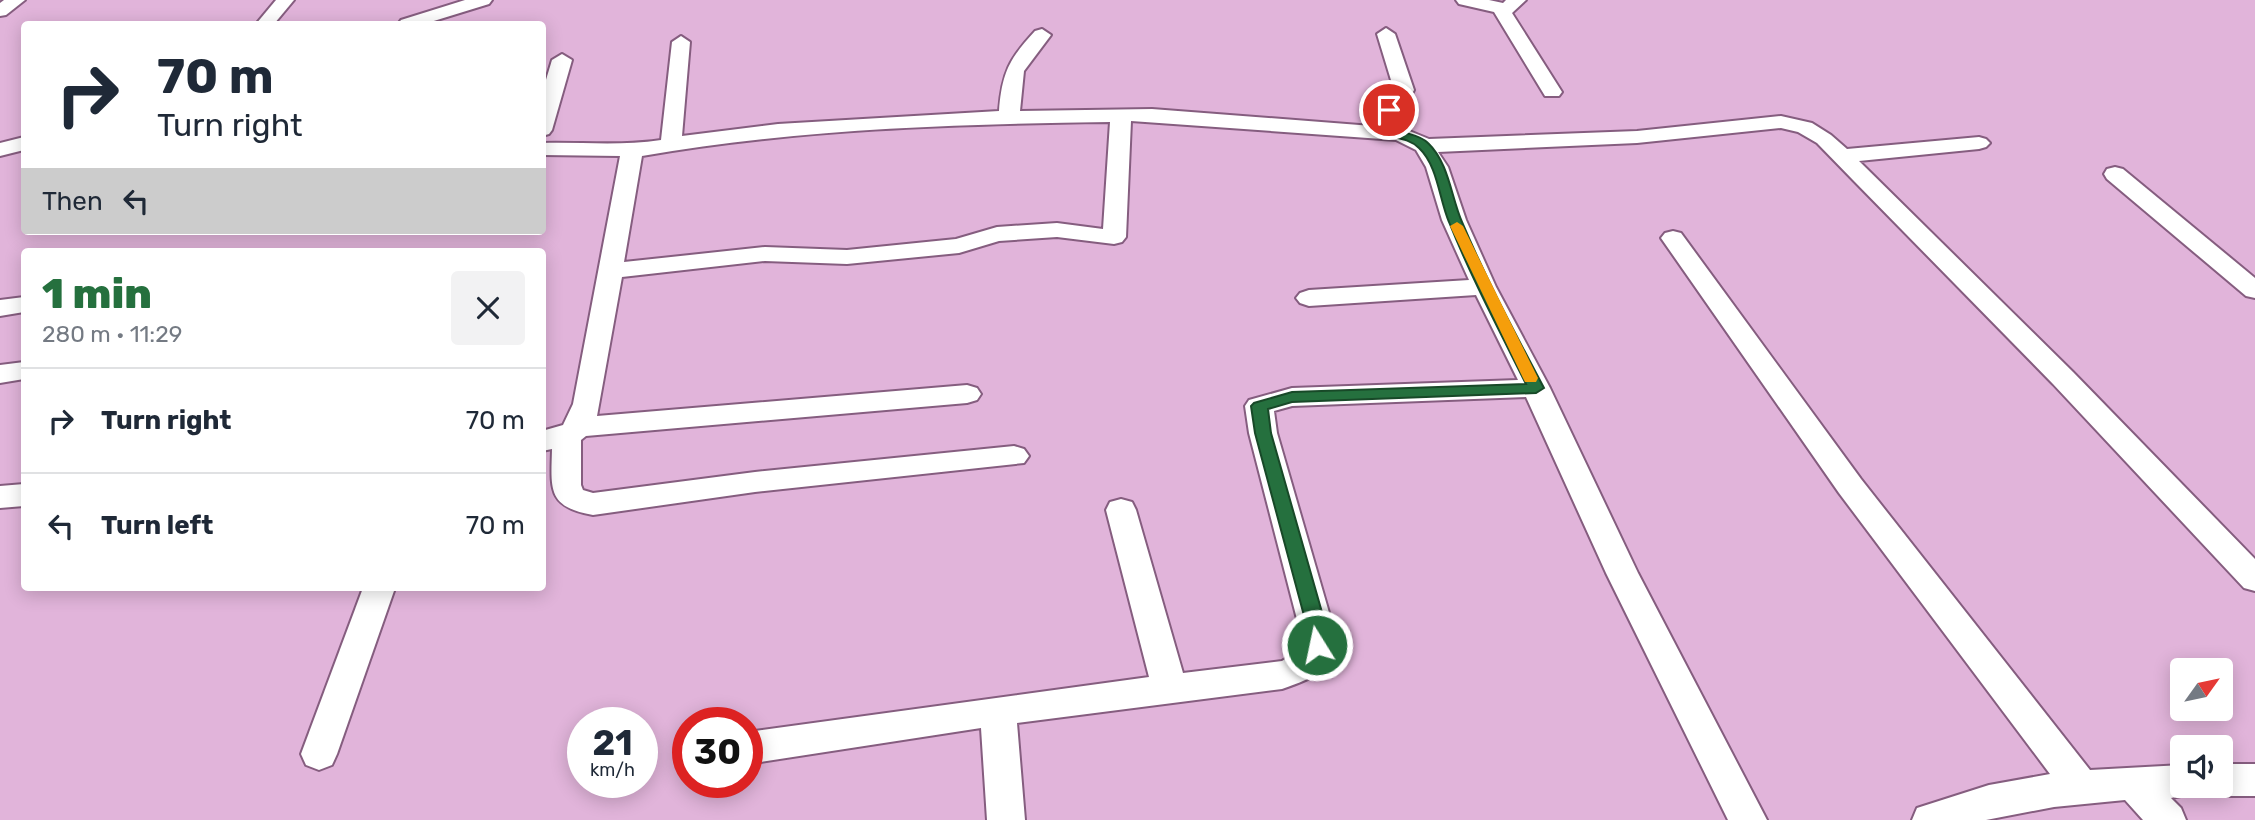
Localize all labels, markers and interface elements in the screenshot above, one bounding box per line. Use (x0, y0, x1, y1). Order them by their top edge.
text: 70 m (157, 47, 274, 105)
icon: right (42, 49, 133, 140)
pin (1359, 80, 1419, 140)
icon: arrive (1370, 91, 1408, 129)
text: Turn right (157, 106, 302, 144)
icon: left (117, 182, 155, 220)
text: Then (42, 186, 103, 217)
text: 1 min (42, 269, 152, 319)
button: close (451, 271, 525, 345)
text: 280 m · 11:29 (42, 320, 182, 348)
icon: right (42, 402, 80, 440)
text: Turn right (101, 405, 231, 436)
text: 70 m (466, 405, 525, 436)
icon: left (42, 507, 80, 545)
text: Turn left (101, 510, 213, 541)
text: 70 m (466, 510, 525, 541)
position arrow (1280, 608, 1354, 682)
north arrow (2170, 658, 2233, 721)
map controls (2170, 658, 2233, 798)
speed limit sign: 30 (672, 707, 763, 798)
text: 21 (592, 722, 633, 764)
button: sound (2170, 735, 2233, 798)
text: km/h (590, 759, 635, 781)

